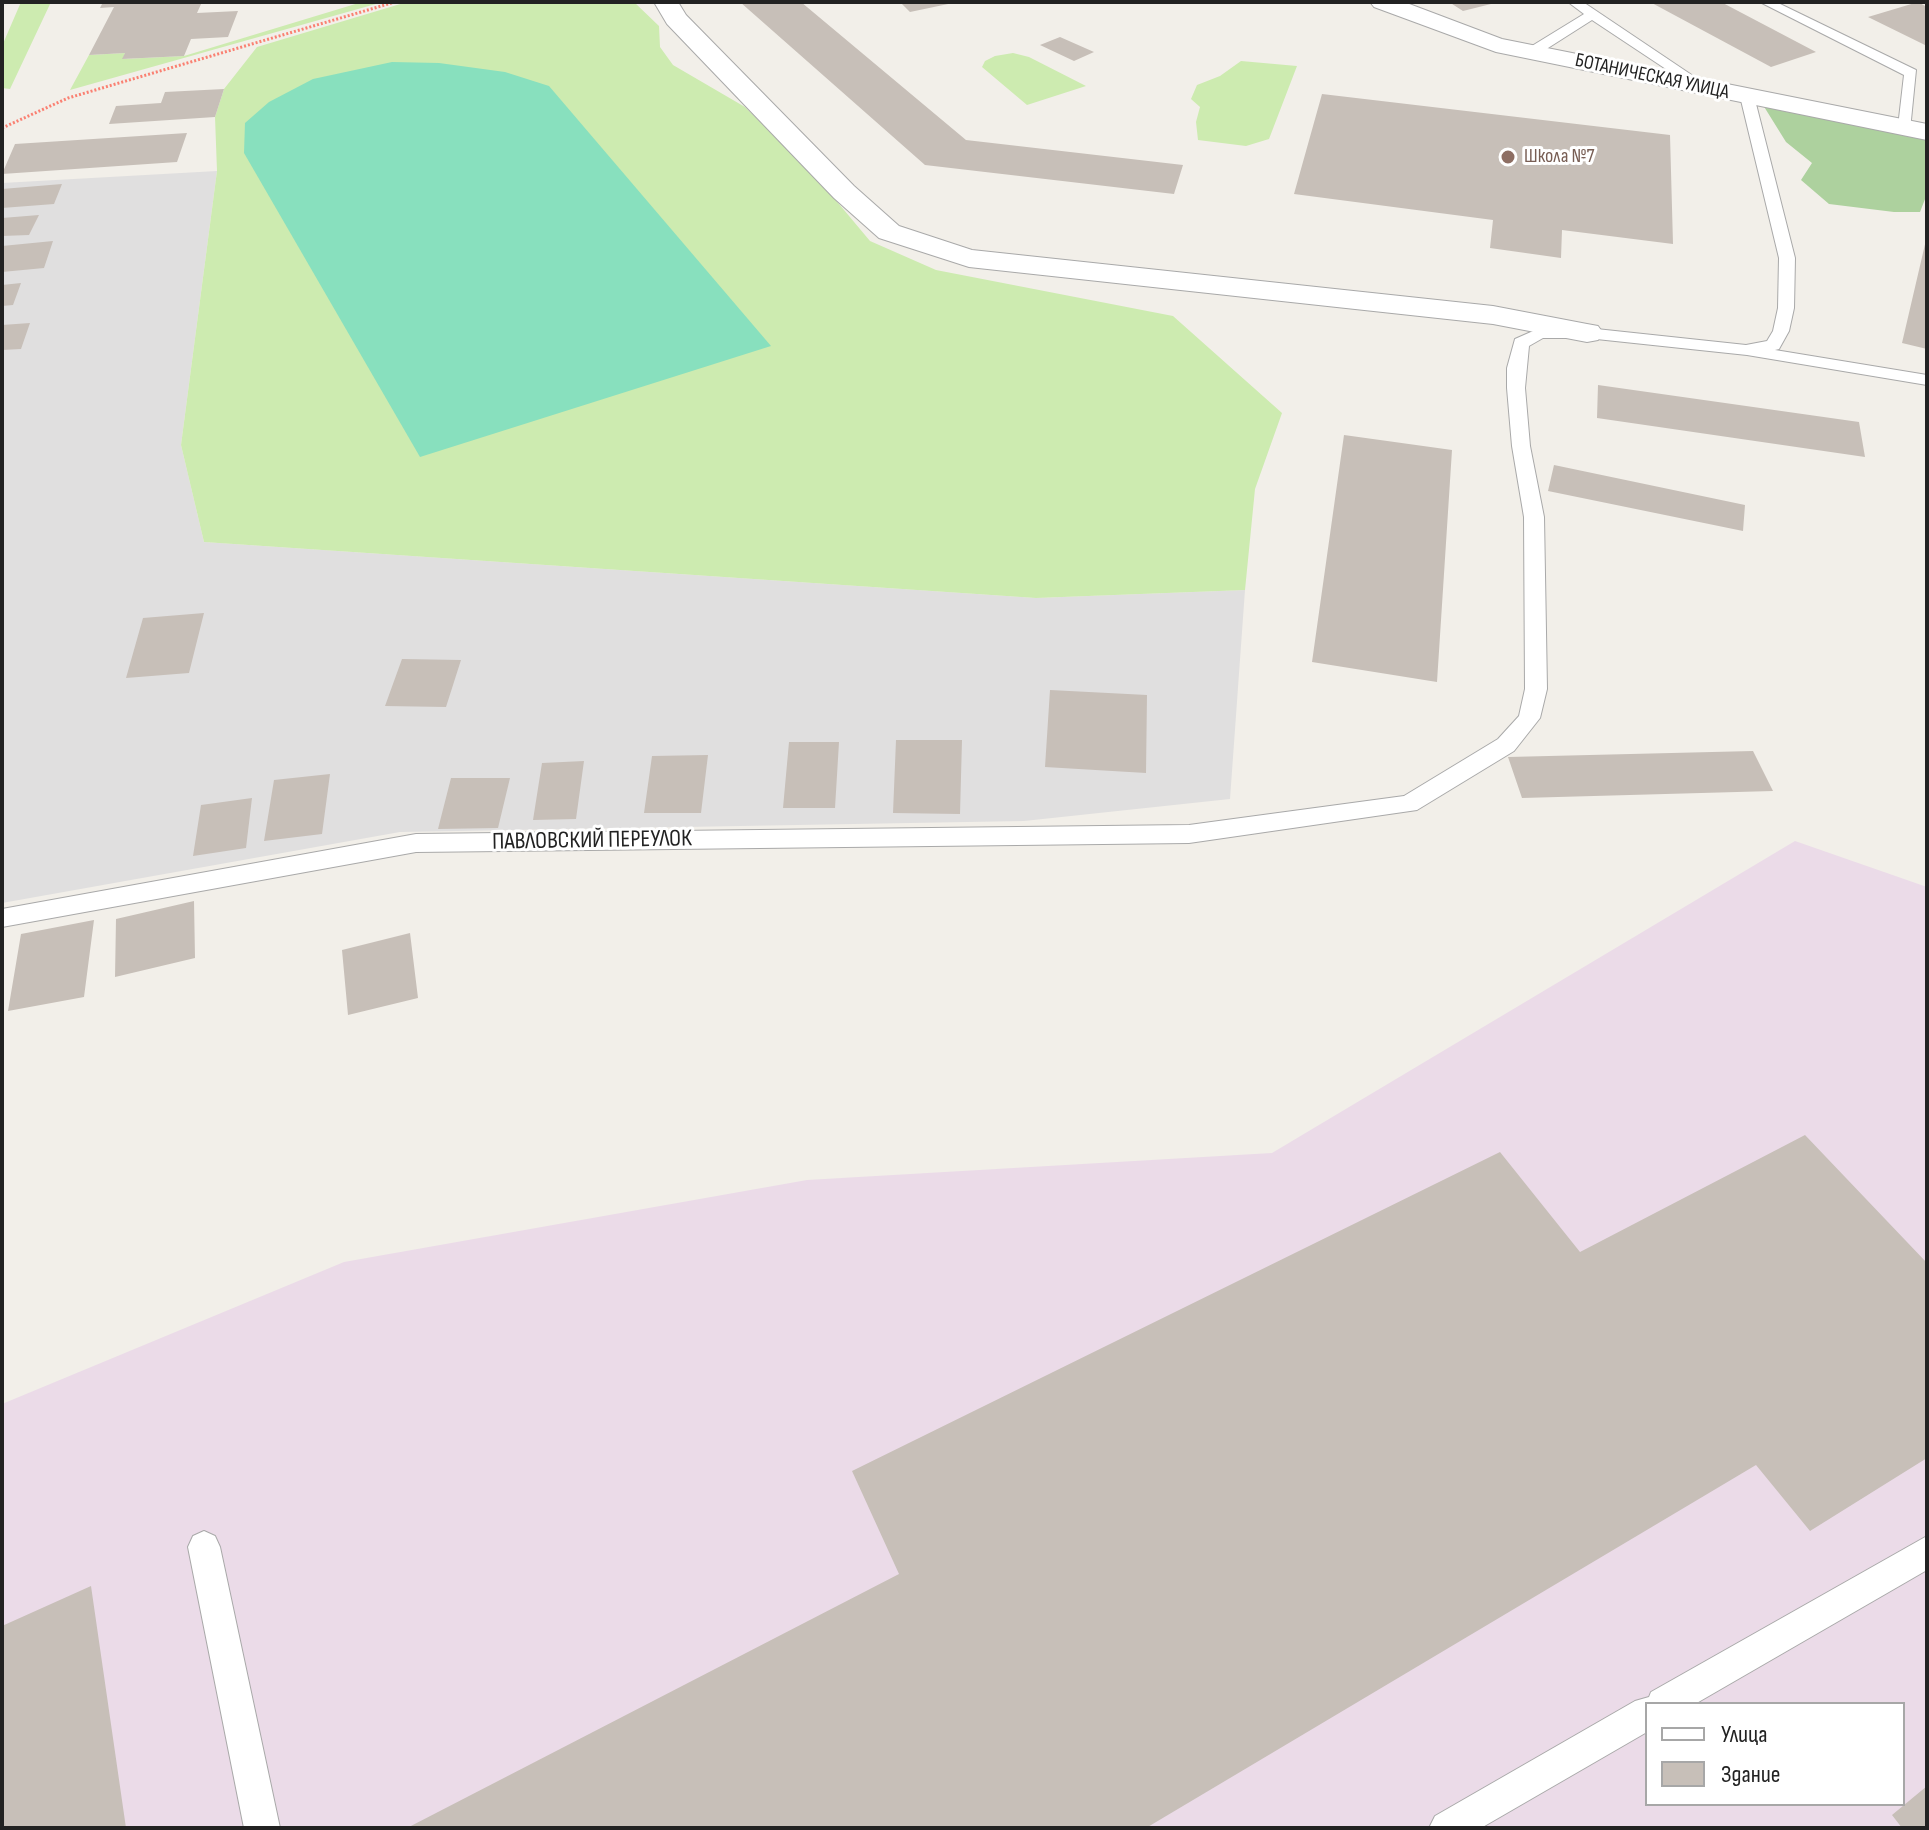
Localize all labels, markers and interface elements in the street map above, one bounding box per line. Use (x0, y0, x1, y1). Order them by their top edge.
street label: БОТАНИЧЕСКАЯ УЛИЦА (1573, 49, 1731, 105)
place label: Школа №7 (1524, 145, 1595, 169)
marker: Школа №7 (1499, 148, 1517, 166)
street label: ПАВЛОВСКИЙ ПЕРЕУЛОК (492, 825, 692, 857)
legend (1645, 1702, 1905, 1806)
text: Улица (1721, 1720, 1767, 1749)
text: Здание (1721, 1760, 1780, 1789)

